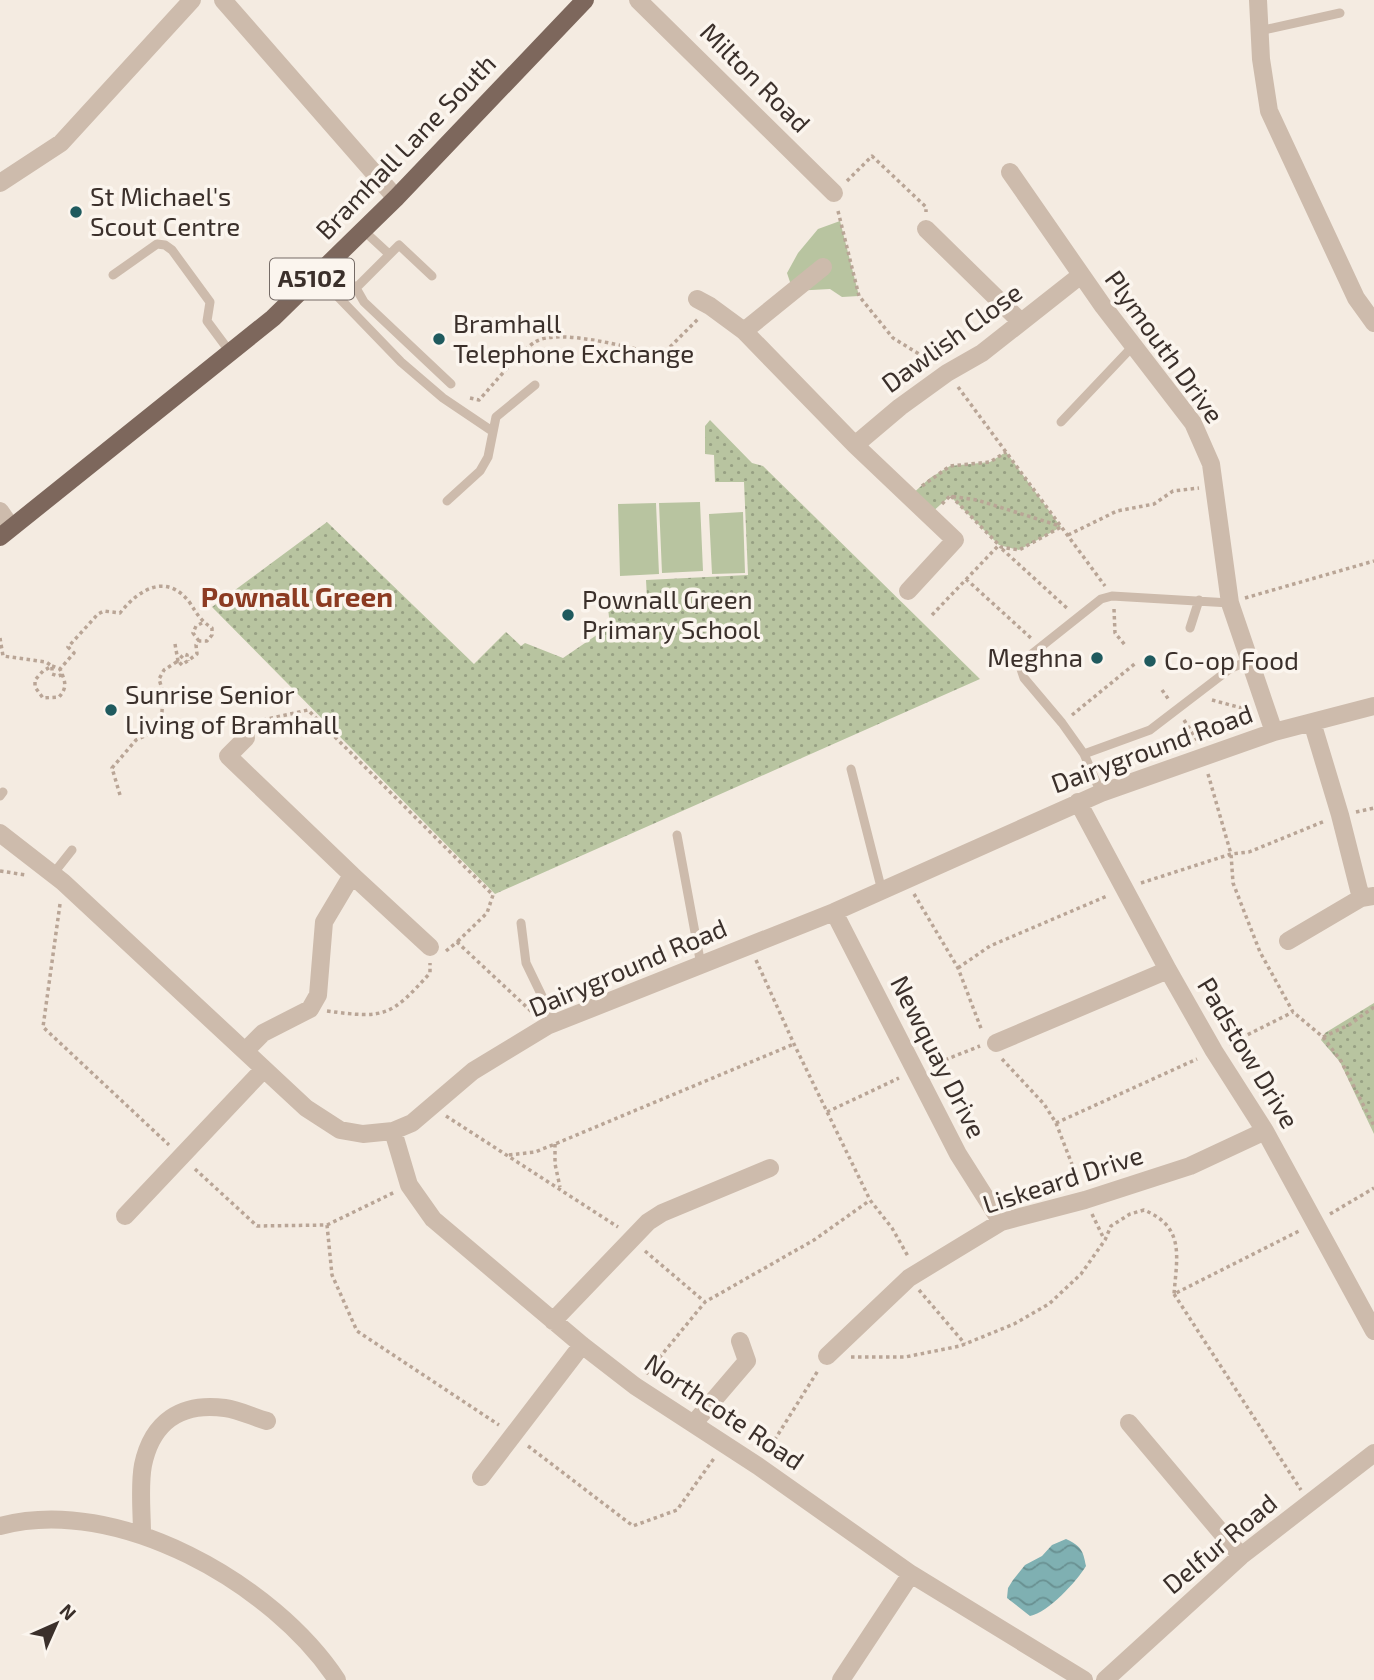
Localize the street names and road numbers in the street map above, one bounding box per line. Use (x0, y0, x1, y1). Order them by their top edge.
street label: Milton Road (695, 16, 817, 138)
street label: Bramhall Lane South (309, 47, 501, 245)
road number: A5102 (270, 258, 354, 300)
street label: Plymouth Drive (1099, 264, 1231, 429)
street label: Dawlish Close (875, 276, 1027, 398)
street label: Dairyground Road (1047, 697, 1256, 798)
street label: Dairyground Road (524, 911, 731, 1022)
street label: Newquay Drive (885, 970, 994, 1143)
street label: Padstow Drive (1192, 971, 1307, 1133)
street label: Liskeard Drive (978, 1138, 1147, 1219)
street label: Northcote Road (639, 1346, 810, 1475)
street label: Delfur Road (1156, 1486, 1282, 1599)

